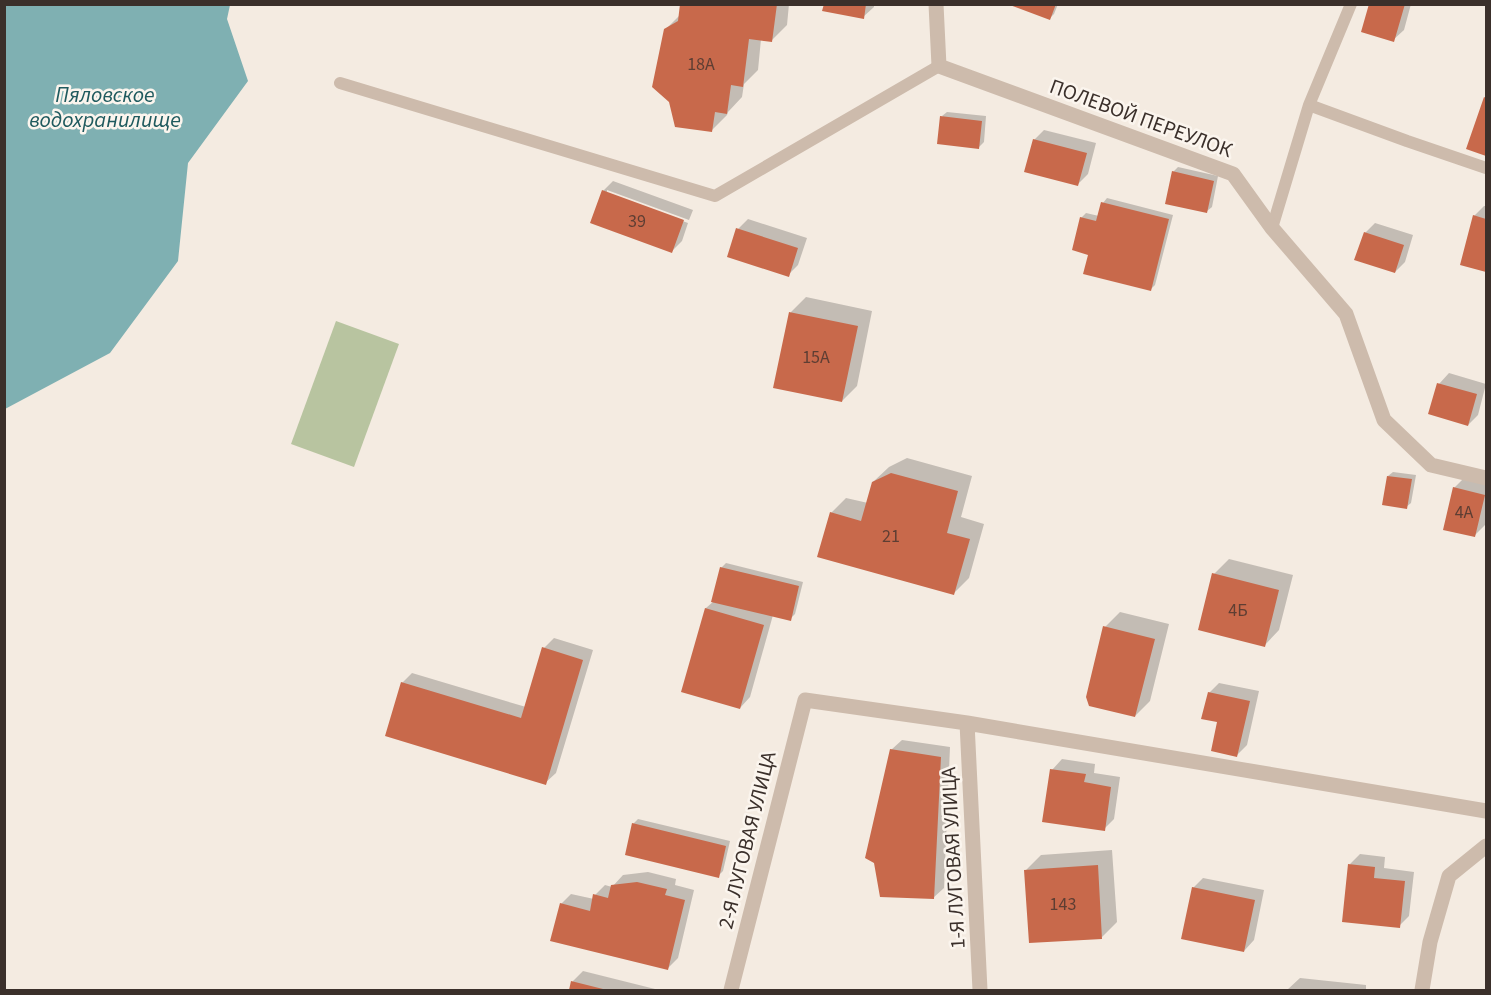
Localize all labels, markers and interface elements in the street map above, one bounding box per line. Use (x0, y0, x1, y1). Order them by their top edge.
house number: 18А (687, 52, 715, 77)
street label: ПОЛЕВОЙ ПЕРЕУЛОК (1046, 71, 1237, 165)
water label: Пяловское водохранилище (29, 79, 181, 136)
house number: 39 (628, 209, 646, 234)
house number: 15А (802, 345, 830, 370)
house number: 4А (1455, 500, 1474, 525)
house number: 21 (882, 524, 900, 549)
house number: 4Б (1228, 598, 1248, 623)
street label: 2-Я ЛУГОВАЯ УЛИЦА (710, 747, 784, 932)
street label: 1-Я ЛУГОВАЯ УЛИЦА (933, 766, 973, 950)
house number: 143 (1050, 892, 1076, 917)

